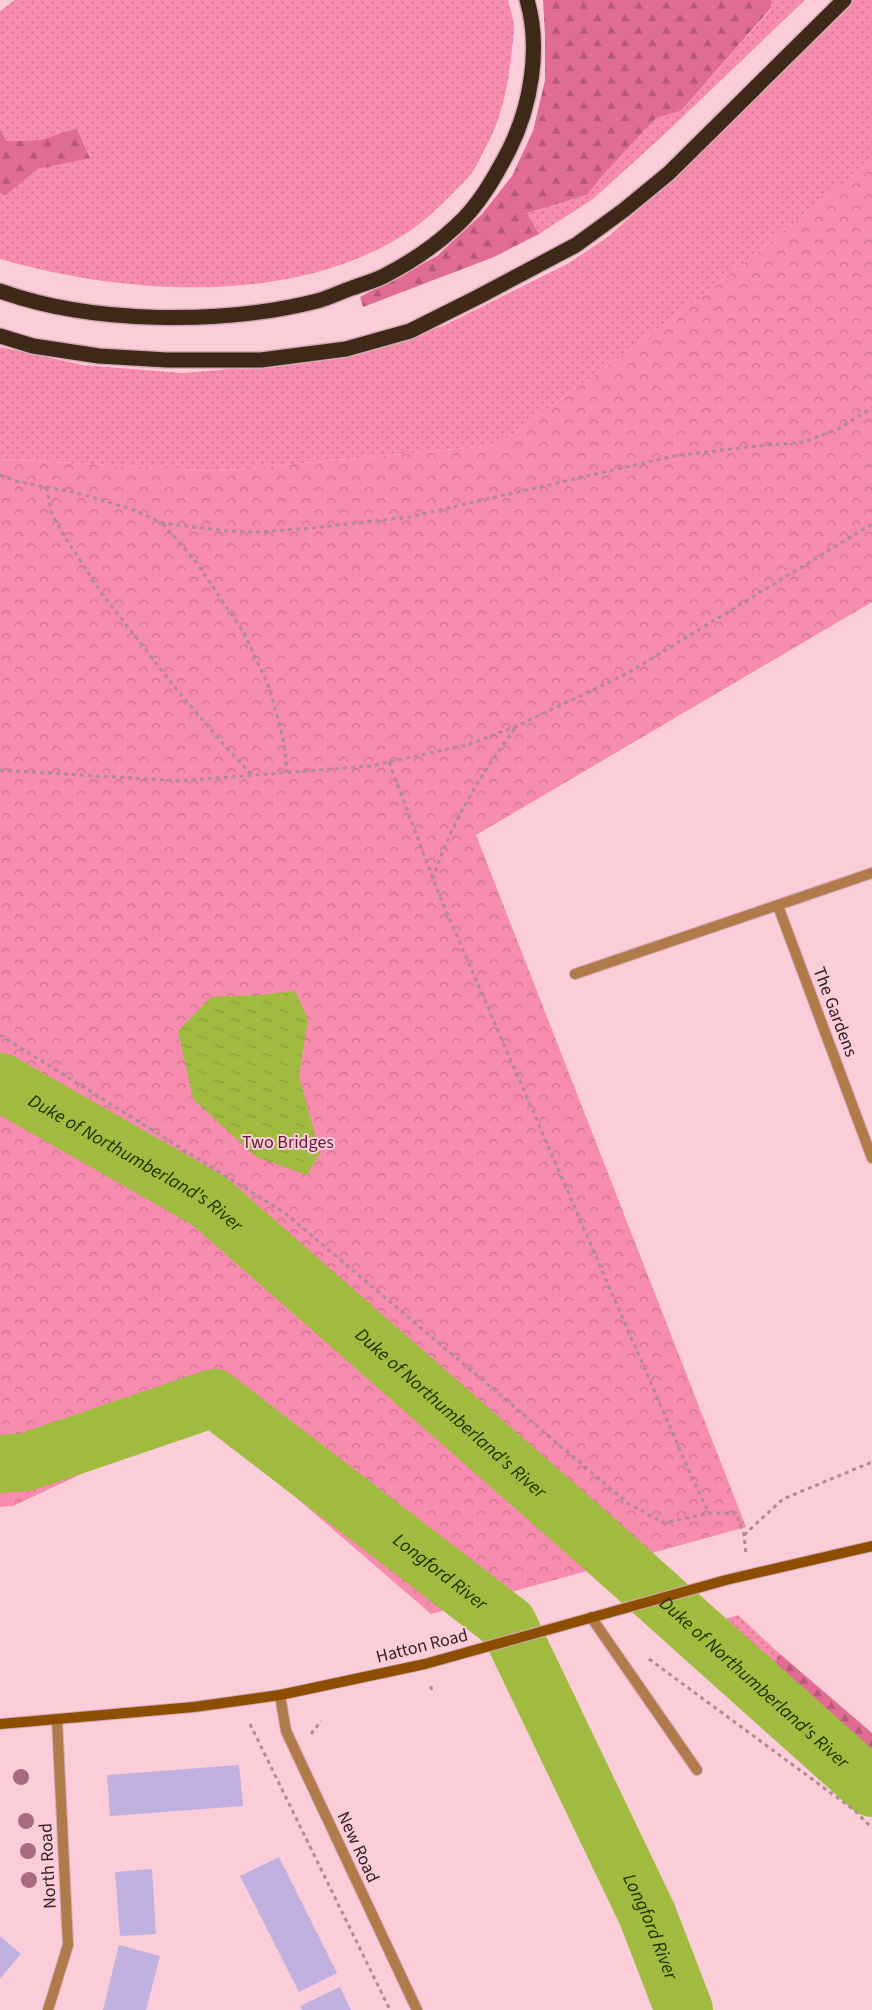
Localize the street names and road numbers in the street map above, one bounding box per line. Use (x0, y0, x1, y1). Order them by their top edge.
street label: The Gardens (806, 963, 864, 1061)
street label: Hatton Road (373, 1623, 471, 1669)
street label: New Road (331, 1807, 385, 1887)
street label: North Road (33, 1823, 63, 1909)

